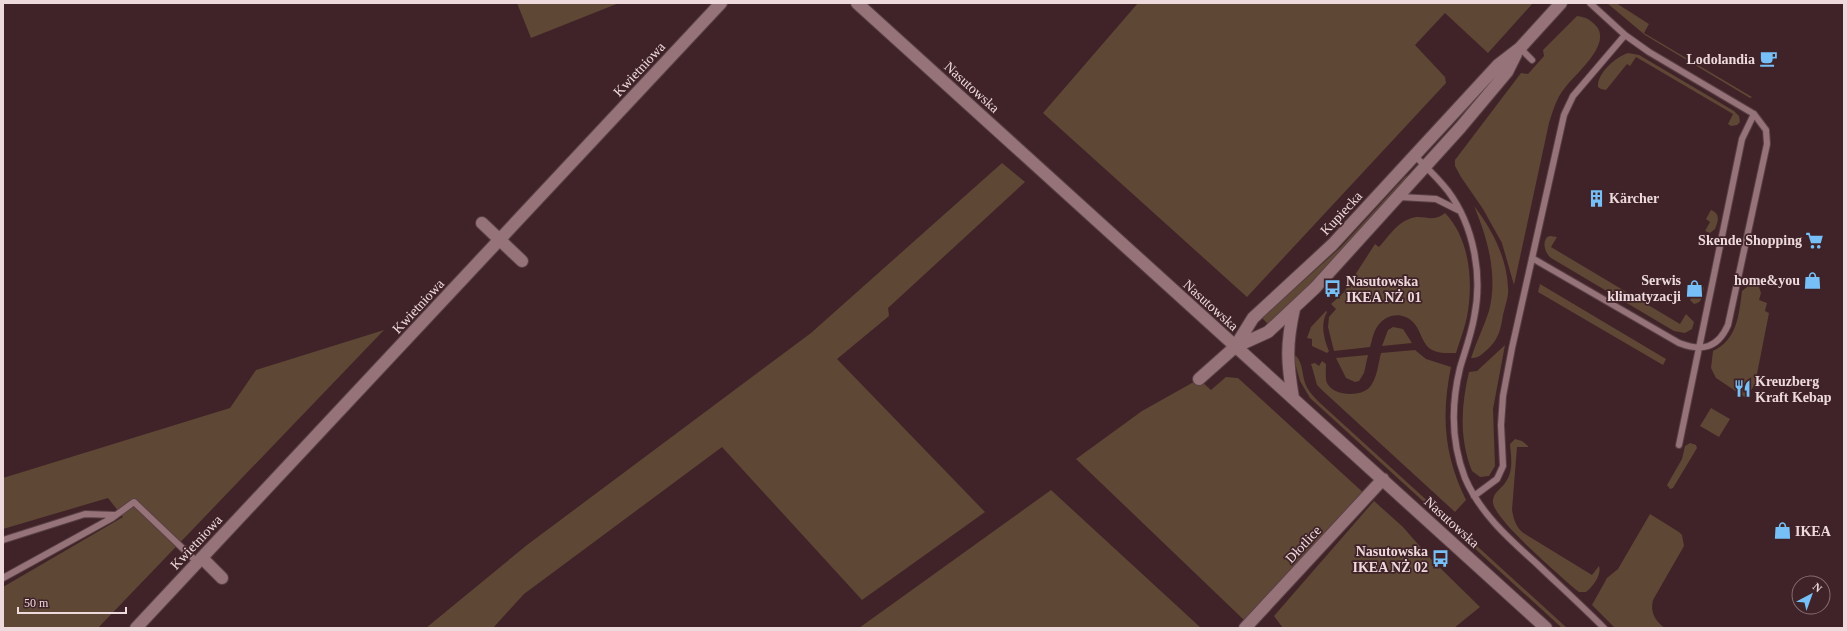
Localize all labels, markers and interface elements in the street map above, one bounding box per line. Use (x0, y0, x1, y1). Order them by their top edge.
street label: Kwietniowa (611, 39, 669, 99)
cafe icon: Lodolandia (1758, 49, 1778, 69)
place label: Lodolandia (1687, 52, 1755, 67)
street label: Nasutowska (941, 59, 1003, 116)
street label: Kupiecka (1318, 188, 1366, 238)
building icon: Kärcher (1586, 188, 1606, 208)
place label: Kärcher (1609, 191, 1659, 206)
supermarket icon: Skende Shopping (1805, 230, 1825, 250)
place label: Skende Shopping (1698, 233, 1802, 248)
shop icon: home&you (1803, 270, 1823, 290)
place label: Serwis klimatyzacji (1607, 273, 1682, 304)
place label: home&you (1734, 273, 1800, 288)
place label: Nasutowska IKEA NŻ 01 (1346, 274, 1421, 305)
street label: Kwietniowa (390, 276, 448, 336)
street label: Nasutowska (1180, 277, 1242, 334)
shop icon: Serwis klimatyzacji (1684, 278, 1704, 298)
bus stop icon: Nasutowska IKEA NŻ 01 (1323, 279, 1343, 299)
place label: Kreuzberg Kraft Kebap (1755, 374, 1832, 405)
restaurant icon: Kreuzberg Kraft Kebap (1732, 379, 1752, 399)
street label: Nasutowska (1421, 494, 1483, 551)
street label: Kwietniowa (168, 512, 226, 572)
shop icon: IKEA (1772, 521, 1792, 541)
street label: Dłotlice (1282, 523, 1324, 566)
place label: IKEA (1795, 524, 1832, 539)
place label: Nasutowska IKEA NŻ 02 (1353, 544, 1428, 575)
bus stop icon: Nasutowska IKEA NŻ 02 (1431, 549, 1451, 569)
north arrow (1791, 575, 1831, 615)
text: N (1811, 580, 1825, 595)
scale bar (18, 589, 126, 615)
text: 50 m (24, 596, 49, 610)

